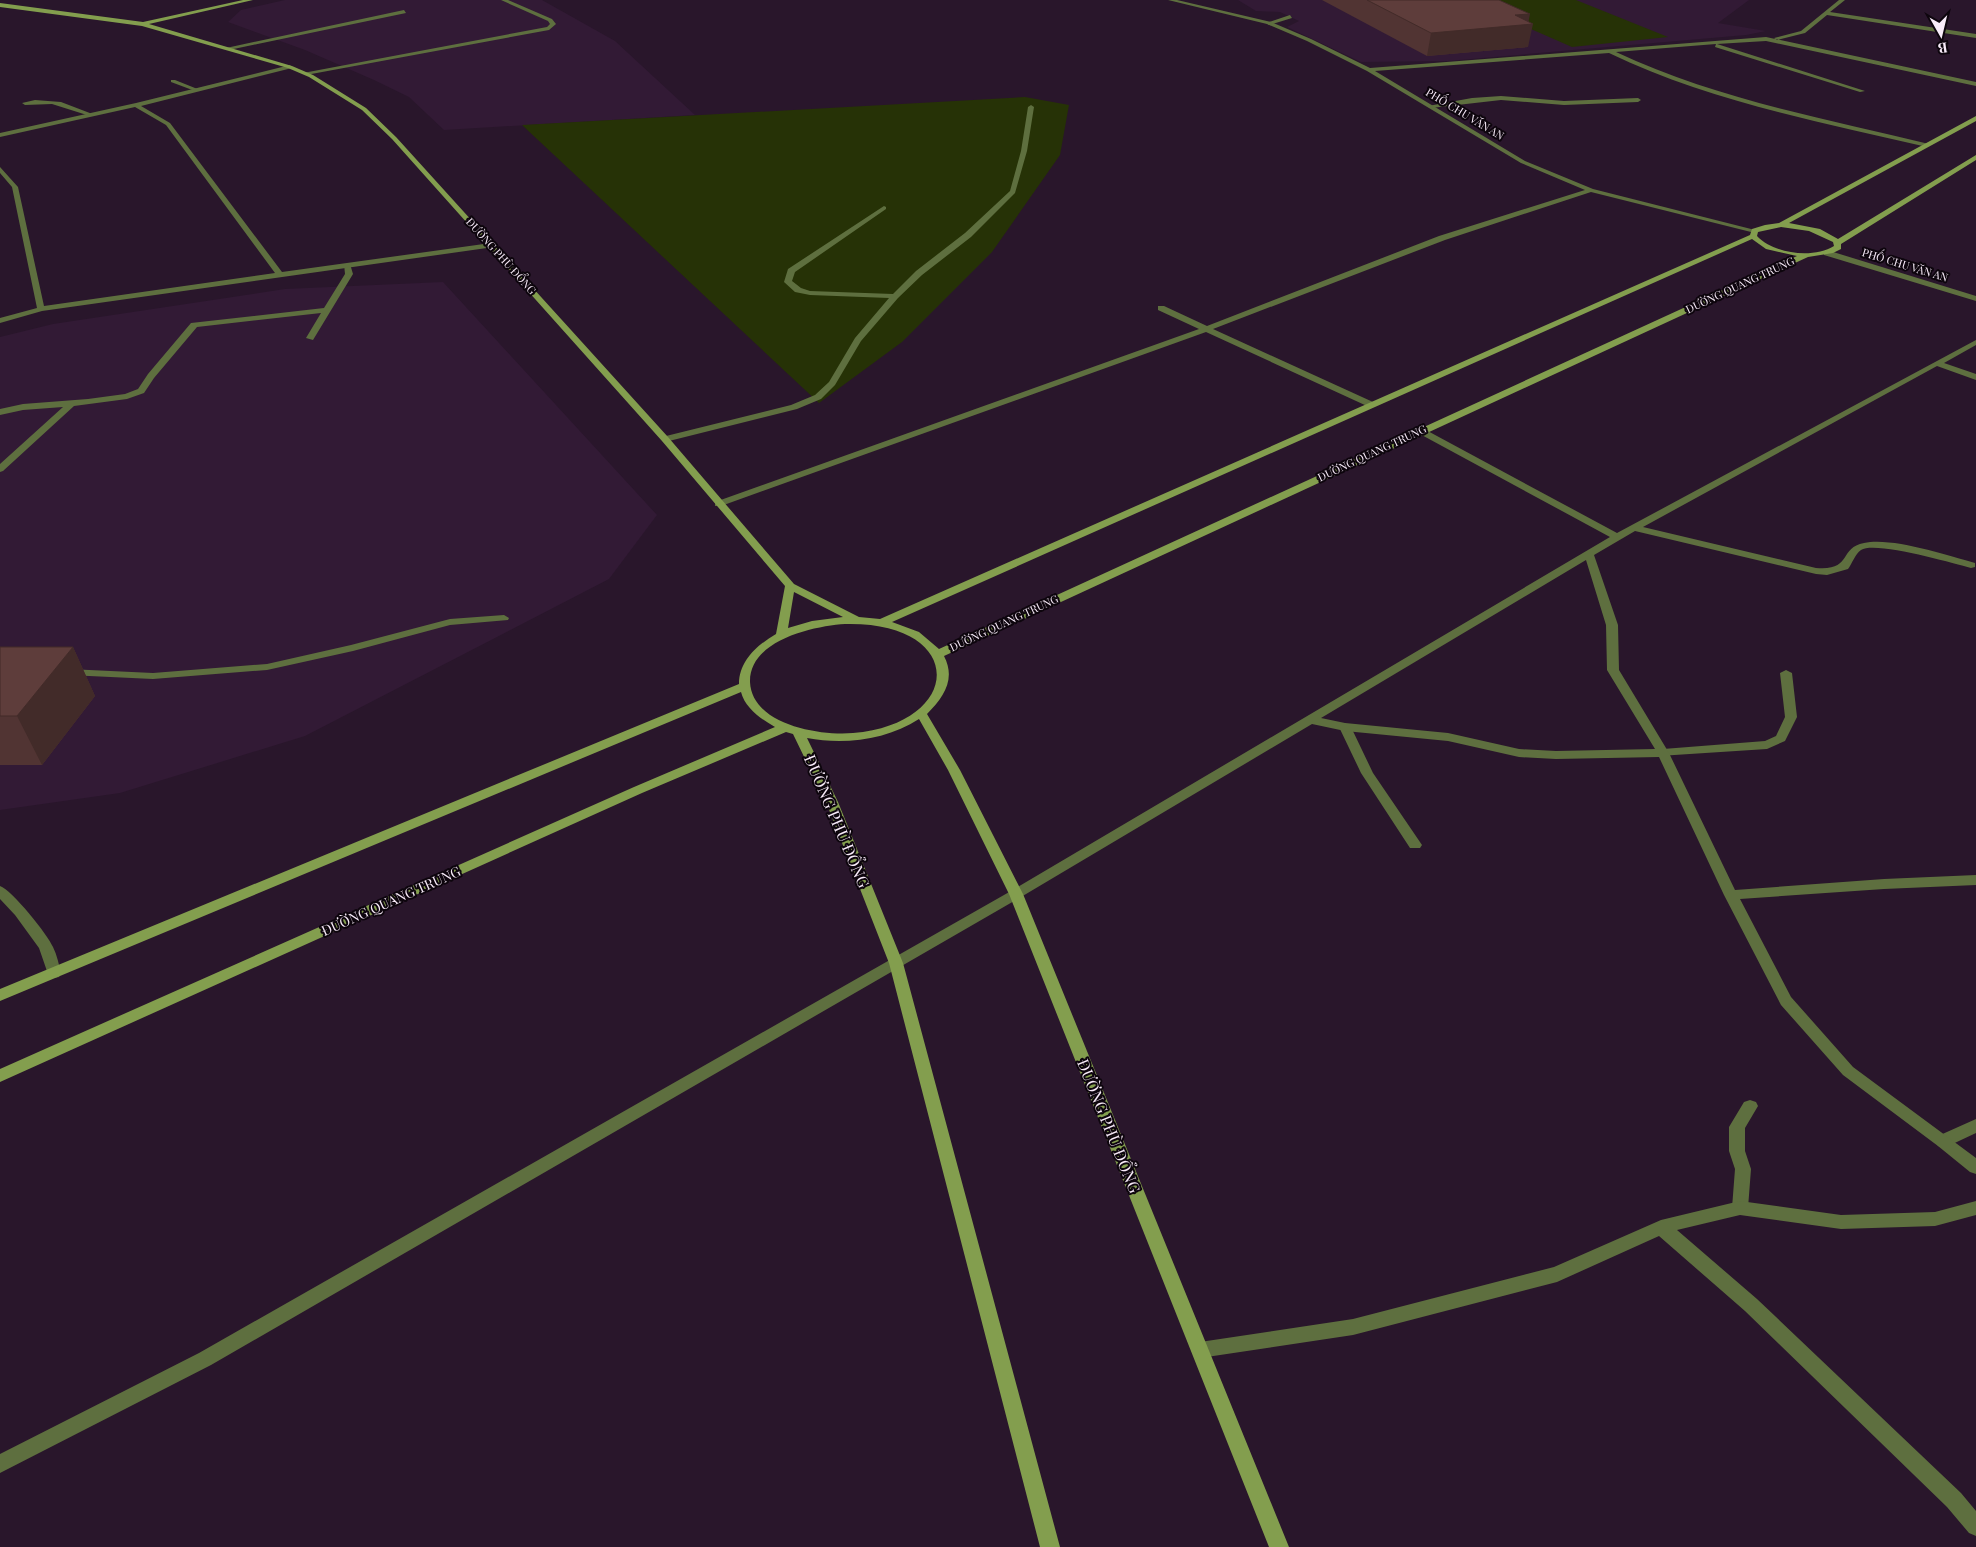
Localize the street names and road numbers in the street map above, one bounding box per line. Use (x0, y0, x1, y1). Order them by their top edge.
street label: PHỐ CHU VĂN AN (1423, 83, 1508, 143)
street label: ĐƯỜNG PHÙ ĐỔNG (463, 214, 541, 297)
street label: PHỐ CHU VĂN AN (1860, 242, 1951, 285)
street label: ĐƯỜNG QUANG TRUNG (1683, 253, 1797, 316)
street label: ĐƯỜNG QUANG TRUNG (1315, 421, 1429, 484)
street label: ĐƯỜNG QUANG TRUNG (947, 591, 1061, 654)
street label: ĐƯỜNG PHÙ ĐỔNG (800, 750, 878, 891)
street label: ĐƯỜNG QUANG TRUNG (318, 861, 464, 940)
street label: ĐƯỜNG PHÙ ĐỔNG (1073, 1055, 1149, 1196)

